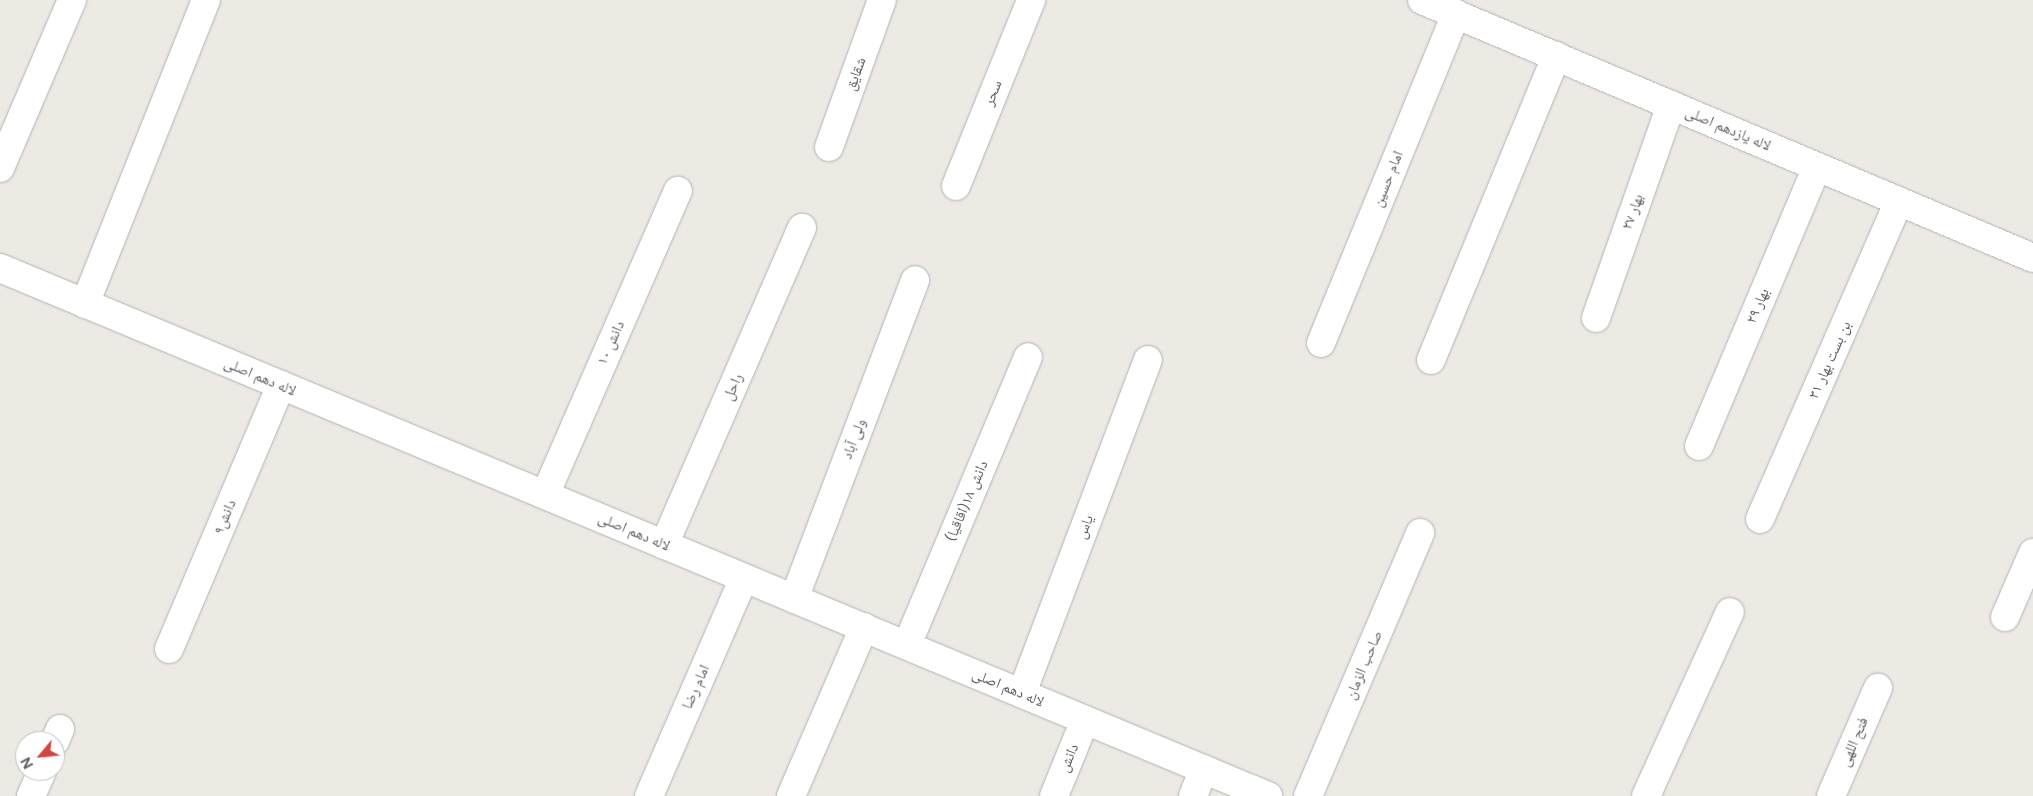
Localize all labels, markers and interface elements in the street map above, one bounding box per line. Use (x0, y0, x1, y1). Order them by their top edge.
street label: شقایق (842, 55, 870, 93)
street label: سحر (980, 78, 1006, 108)
street label: لاله یازدهم اصلی (1683, 103, 1773, 155)
street label: امام حسین (1369, 148, 1407, 210)
street label: بهار ۲۷ (1619, 192, 1647, 232)
street label: بهار ۲۹ (1743, 286, 1773, 326)
street label: دانش ۱۰ (593, 318, 629, 368)
street label: بن بست بهار ٣١ (1805, 318, 1855, 402)
street label: لاله دهم اصلی (221, 354, 299, 400)
street label: راحل (719, 371, 747, 403)
street label: ولی آباد (838, 416, 870, 462)
street label: دانش ۱۸(اقاقیا) (942, 458, 992, 544)
street label: دانش۹ (210, 497, 240, 537)
street label: لاله دهم اصلی (595, 509, 673, 555)
street label: یاس (1072, 513, 1098, 541)
street label: صاحب الزمان (1341, 628, 1387, 702)
street label: امام رضا (678, 662, 714, 712)
street label: لاله دهم اصلی (969, 665, 1047, 711)
street label: فتح اللهی (1836, 715, 1872, 769)
north arrow (15, 731, 65, 781)
street label: دانش (1055, 741, 1083, 775)
text: N (17, 754, 37, 772)

